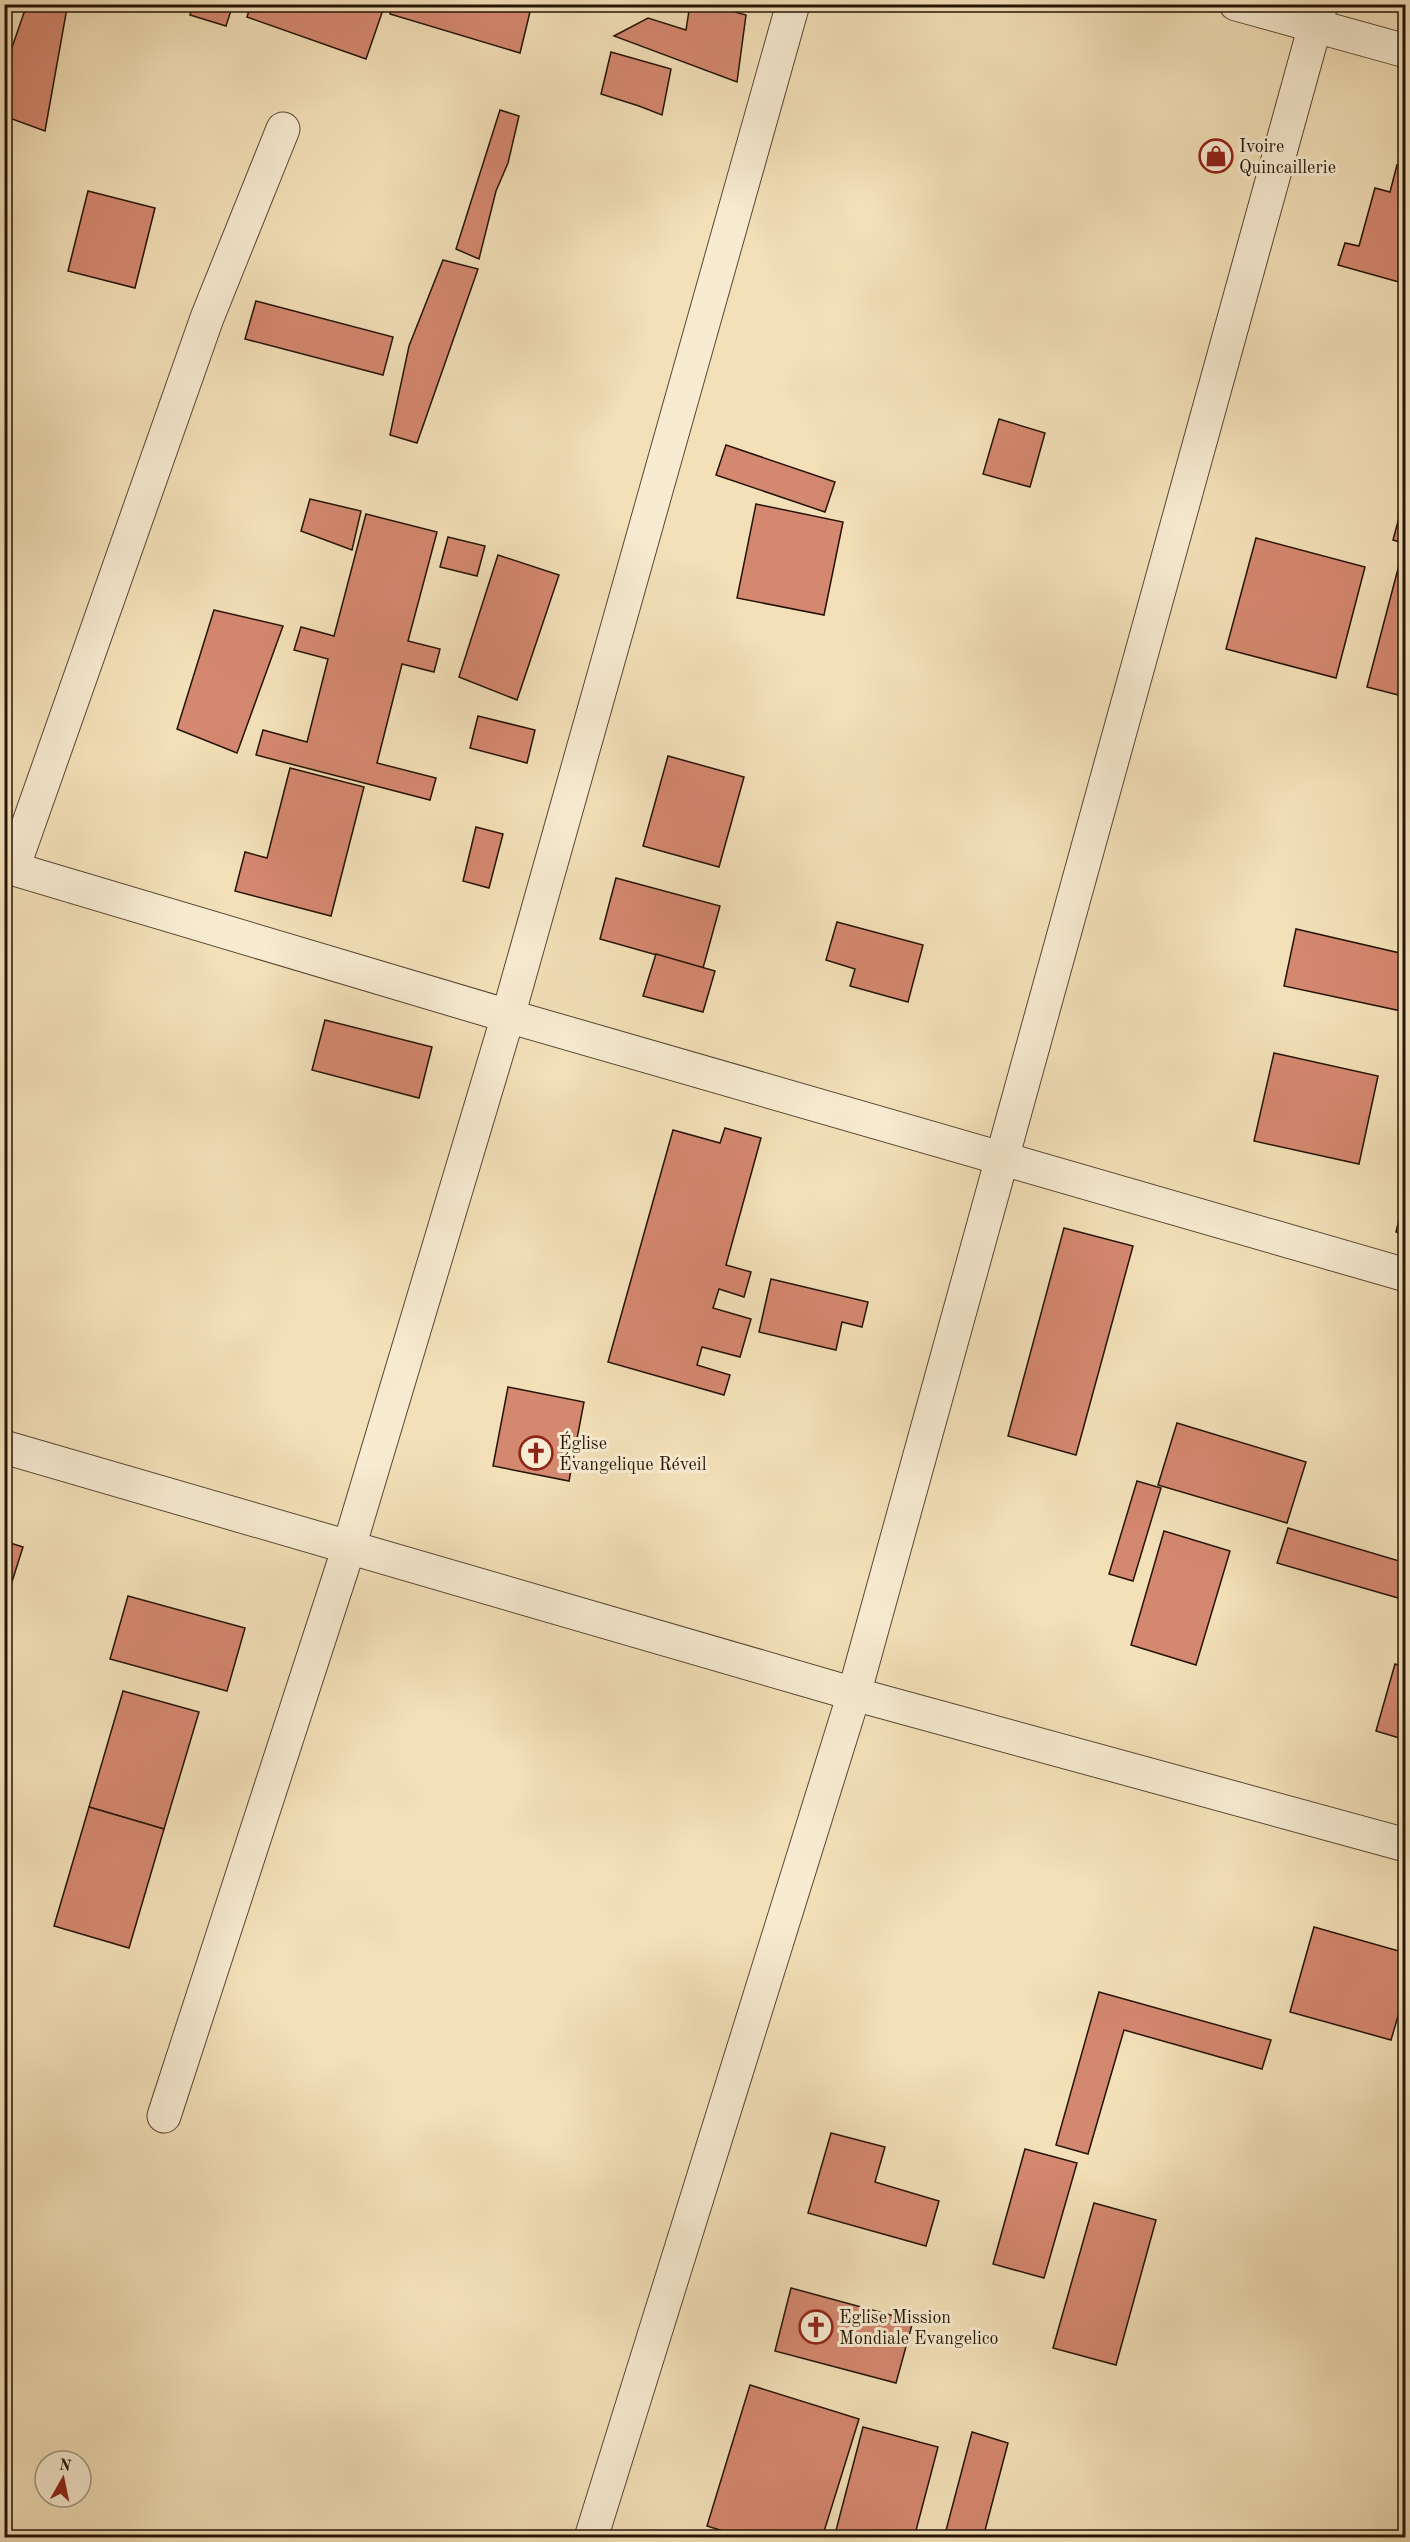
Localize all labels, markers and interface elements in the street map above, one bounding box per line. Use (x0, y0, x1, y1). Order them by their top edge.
shop icon: Ivoire Quincaillerie (1198, 138, 1234, 174)
place label: Ivoire Quincaillerie (1239, 138, 1336, 177)
place label: Église Évangelique Réveil (559, 1431, 707, 1474)
church icon: Église Évangelique Réveil (518, 1435, 554, 1471)
church icon: Eglise Mission Mondiale Evangelico (798, 2309, 834, 2345)
place label: Eglise Mission Mondiale Evangelico (839, 2309, 999, 2348)
north arrow (33, 2449, 93, 2509)
text: N (58, 2457, 73, 2475)

